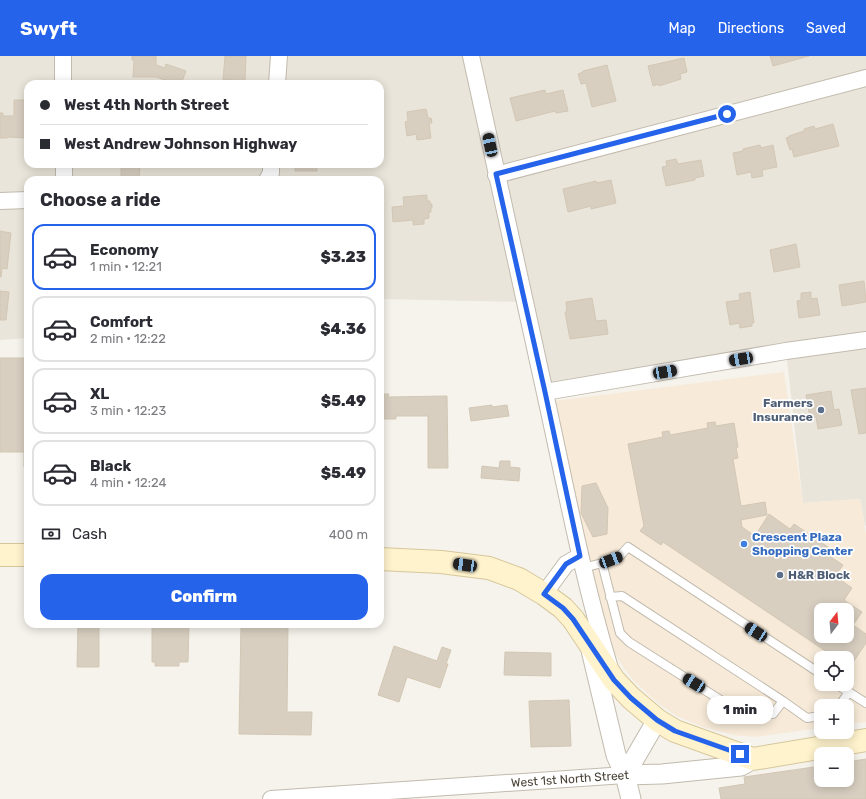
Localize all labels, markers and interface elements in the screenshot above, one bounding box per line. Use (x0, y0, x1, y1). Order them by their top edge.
text: Swyft (20, 17, 77, 40)
text: Map (669, 20, 696, 37)
text: Directions (718, 20, 784, 37)
text: Saved (806, 20, 846, 37)
text: West 4th North Street (64, 96, 229, 114)
route start (718, 105, 736, 123)
car (482, 132, 498, 158)
text: West Andrew Johnson Highway (64, 135, 297, 153)
text: Choose a ride (40, 189, 161, 211)
icon: car (42, 239, 78, 275)
text: Economy (90, 241, 159, 259)
text: $3.23 (321, 248, 366, 266)
text: 1 min · 12:21 (90, 259, 162, 274)
icon: car (42, 311, 78, 347)
text: Comfort (90, 313, 153, 331)
text: $4.36 (320, 320, 366, 338)
text: 2 min · 12:22 (90, 331, 166, 346)
car (728, 351, 754, 367)
car (652, 364, 678, 380)
icon: car (42, 383, 78, 419)
text: XL (90, 385, 109, 403)
text: $5.49 (321, 392, 366, 410)
place label: Farmers Insurance (753, 396, 813, 424)
text: 3 min · 12:23 (90, 403, 166, 418)
marker: Farmers Insurance (816, 405, 826, 415)
icon: car (42, 455, 78, 491)
text: Black (90, 457, 131, 475)
text: $5.49 (321, 464, 366, 482)
text: 4 min · 12:24 (90, 475, 167, 490)
icon: cash (40, 523, 62, 545)
text: Cash (72, 525, 107, 543)
text: 400 m (329, 527, 368, 542)
place label: Crescent Plaza Shopping Center (752, 530, 853, 558)
marker: Crescent Plaza Shopping Center (739, 539, 749, 549)
car (598, 550, 624, 570)
car (452, 557, 478, 573)
place label: H&R Block (788, 568, 850, 582)
marker: H&R Block (775, 570, 785, 580)
button: Confirm (40, 574, 368, 620)
north arrow (814, 603, 854, 643)
map controls (814, 603, 854, 787)
car (743, 620, 769, 644)
button: locate (814, 651, 854, 691)
car (681, 672, 707, 694)
callout: 1 min (707, 696, 773, 724)
button: + (814, 699, 854, 739)
text: 1 min (723, 702, 757, 717)
route end (731, 745, 749, 763)
button: − (814, 747, 854, 787)
street label: West 1st North Street (511, 768, 630, 790)

